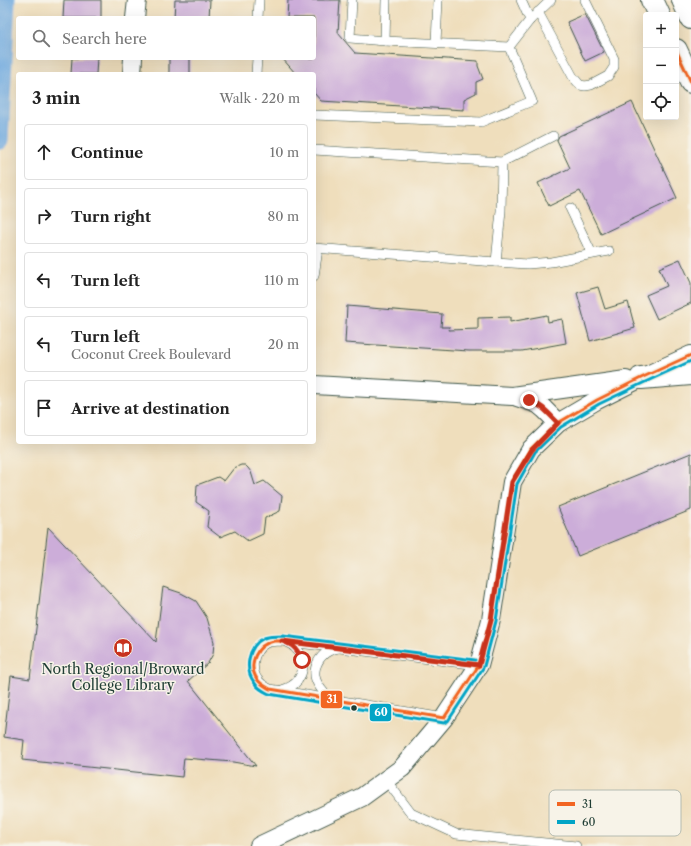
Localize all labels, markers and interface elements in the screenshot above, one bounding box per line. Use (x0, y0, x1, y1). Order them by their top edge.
map controls (643, 12, 679, 120)
button: + (643, 12, 679, 48)
search box (16, 16, 316, 60)
icon: search (30, 27, 52, 49)
text: Search here (62, 29, 147, 48)
button: − (643, 48, 679, 84)
button: locate (643, 84, 679, 120)
text: 3 min (32, 88, 81, 108)
text: Walk · 220 m (220, 90, 300, 106)
icon: ahead (33, 141, 55, 163)
text: Continue (71, 143, 143, 162)
text: 10 m (270, 144, 299, 160)
icon: right (33, 205, 55, 227)
text: Turn right (71, 207, 151, 226)
text: 80 m (267, 208, 299, 224)
icon: left (33, 269, 55, 291)
text: Turn left (71, 271, 140, 290)
text: 110 m (264, 272, 299, 288)
text: Turn left (71, 327, 140, 346)
icon: left (33, 333, 55, 355)
text: 20 m (268, 336, 299, 352)
text: Coconut Creek Boulevard (71, 346, 231, 362)
route end (520, 391, 538, 409)
icon: arrive (33, 397, 55, 419)
text: Arrive at destination (71, 399, 230, 418)
library icon: North Regional/Broward College Library (112, 637, 134, 659)
route start (293, 651, 311, 669)
place label: North Regional/Broward College Library (41, 660, 205, 694)
line badge: 31 (320, 690, 343, 709)
text: 31 (326, 692, 338, 706)
unlabelled marker (349, 703, 359, 713)
line badge: 60 (369, 703, 392, 722)
text: 60 (374, 705, 388, 719)
legend (549, 790, 681, 836)
text: 31 (582, 797, 593, 811)
text: 60 (582, 815, 595, 829)

